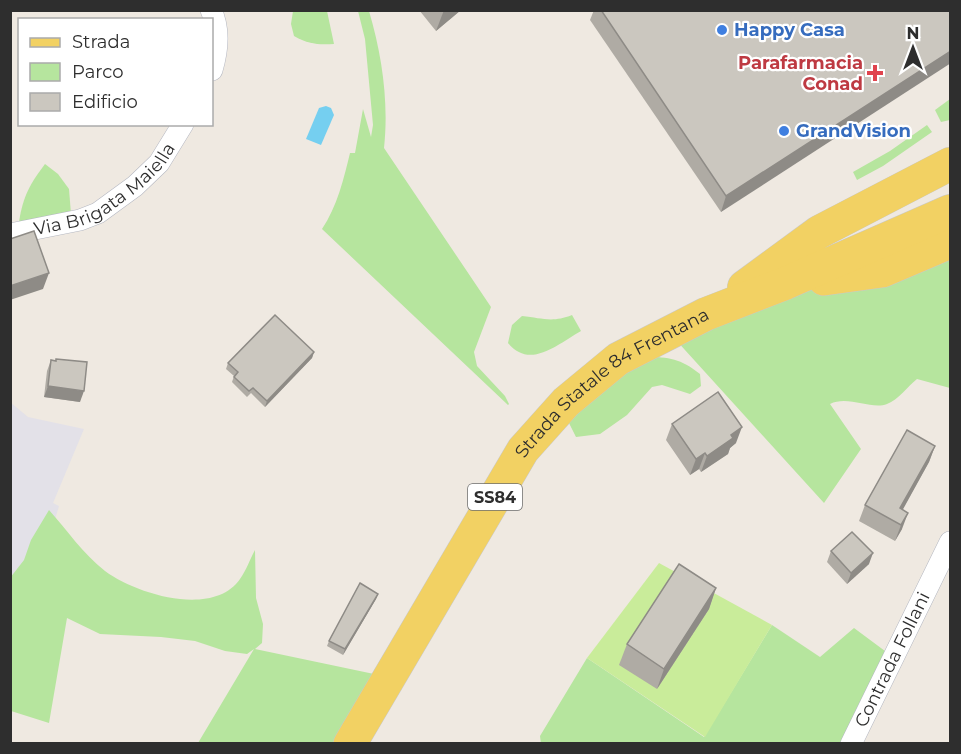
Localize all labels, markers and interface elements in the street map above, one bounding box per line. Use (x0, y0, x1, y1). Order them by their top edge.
legend (18, 18, 213, 126)
north arrow (883, 18, 943, 78)
place label: Happy Casa (734, 19, 845, 41)
marker: Happy Casa (715, 23, 729, 37)
text: N (907, 24, 919, 43)
text: Strada (72, 31, 130, 53)
place label: Parafarmacia Conad (738, 52, 863, 95)
text: Parco (72, 61, 124, 83)
marker: Parafarmacia Conad (868, 66, 882, 80)
text: Edificio (72, 91, 138, 113)
place label: GrandVision (796, 120, 911, 142)
marker: GrandVision (777, 124, 791, 138)
street label: Via Brigata Maiella (32, 139, 180, 240)
street label: Strada Statale 84 Frentana (510, 303, 713, 462)
road number: SS84 (468, 484, 522, 510)
street label: Contrada Follani (850, 589, 935, 731)

